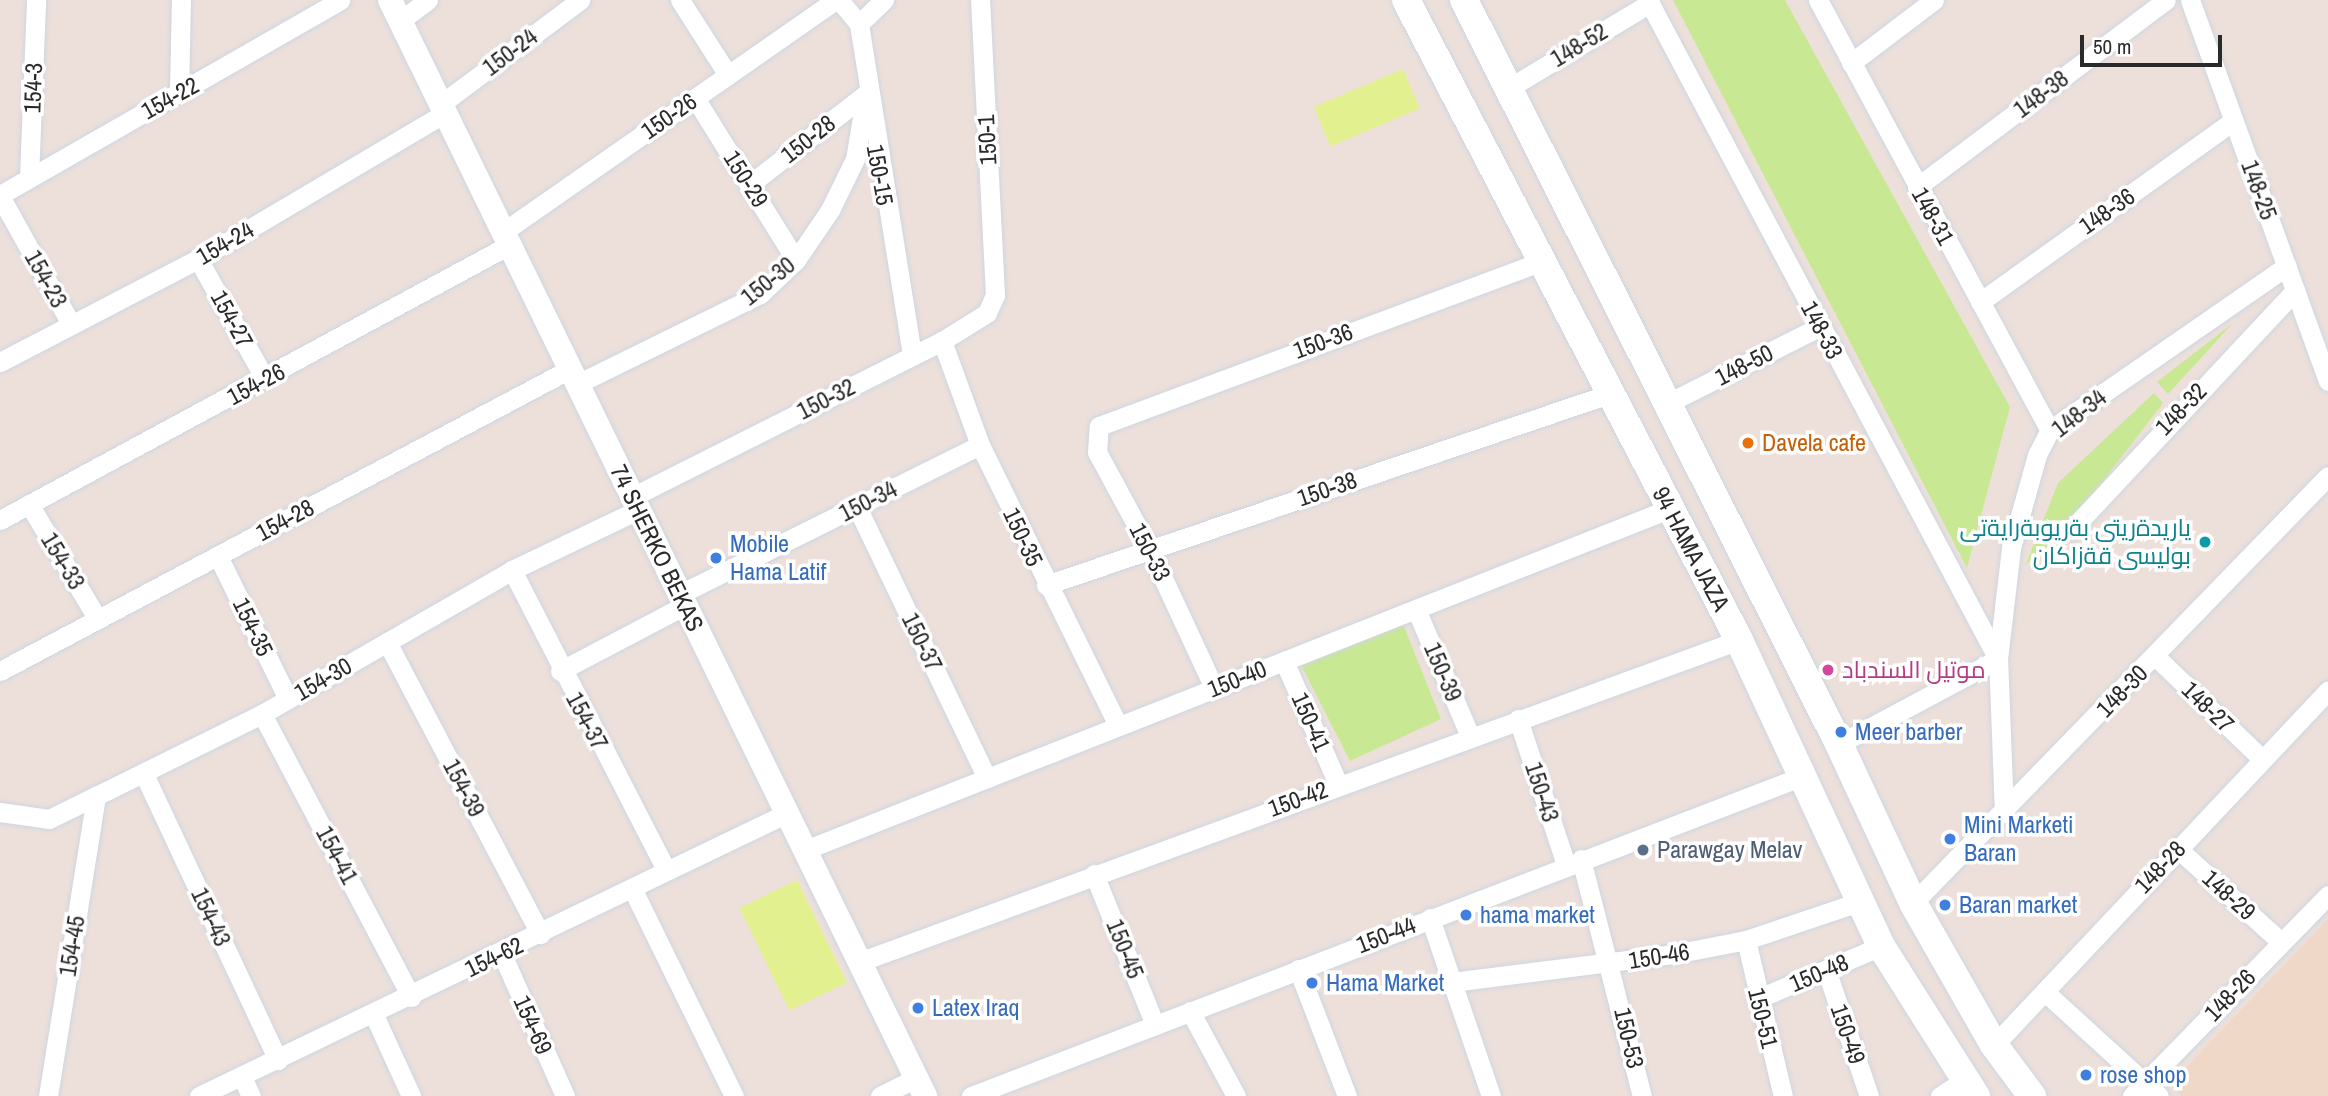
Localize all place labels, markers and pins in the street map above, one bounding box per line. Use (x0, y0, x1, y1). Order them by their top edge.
place label: Davela cafe (1762, 429, 1866, 457)
marker: Davela cafe (1740, 435, 1756, 451)
place label: ياريدةريتى بةريوبةرايةتى بوليسى قةزاكان (1959, 514, 2191, 570)
place label: Mobile Hama Latif (730, 530, 826, 586)
marker: ياريدةريتى بةريوبةرايةتى بوليسى قةزاكان (2197, 534, 2213, 550)
marker: Mobile Hama Latif (708, 550, 724, 566)
place label: موتيل السندباد (1842, 656, 1986, 684)
marker: موتيل السندباد (1820, 662, 1836, 678)
place label: Meer barber (1855, 718, 1962, 746)
marker: Meer barber (1833, 724, 1849, 740)
place label: Mini Marketi Baran (1964, 811, 2073, 867)
marker: Mini Marketi Baran (1942, 831, 1958, 847)
place label: Parawgay Melav (1657, 836, 1802, 864)
marker: Parawgay Melav (1635, 842, 1651, 858)
place label: Baran market (1959, 891, 2077, 919)
marker: Baran market (1937, 897, 1953, 913)
place label: hama market (1480, 901, 1595, 929)
marker: hama market (1458, 907, 1474, 923)
place label: Hama Market (1326, 969, 1444, 997)
marker: Hama Market (1304, 975, 1320, 991)
place label: Latex Iraq (932, 994, 1020, 1022)
marker: Latex Iraq (910, 1000, 926, 1016)
place label: rose shop (2100, 1061, 2186, 1089)
marker: rose shop (2078, 1067, 2094, 1083)

